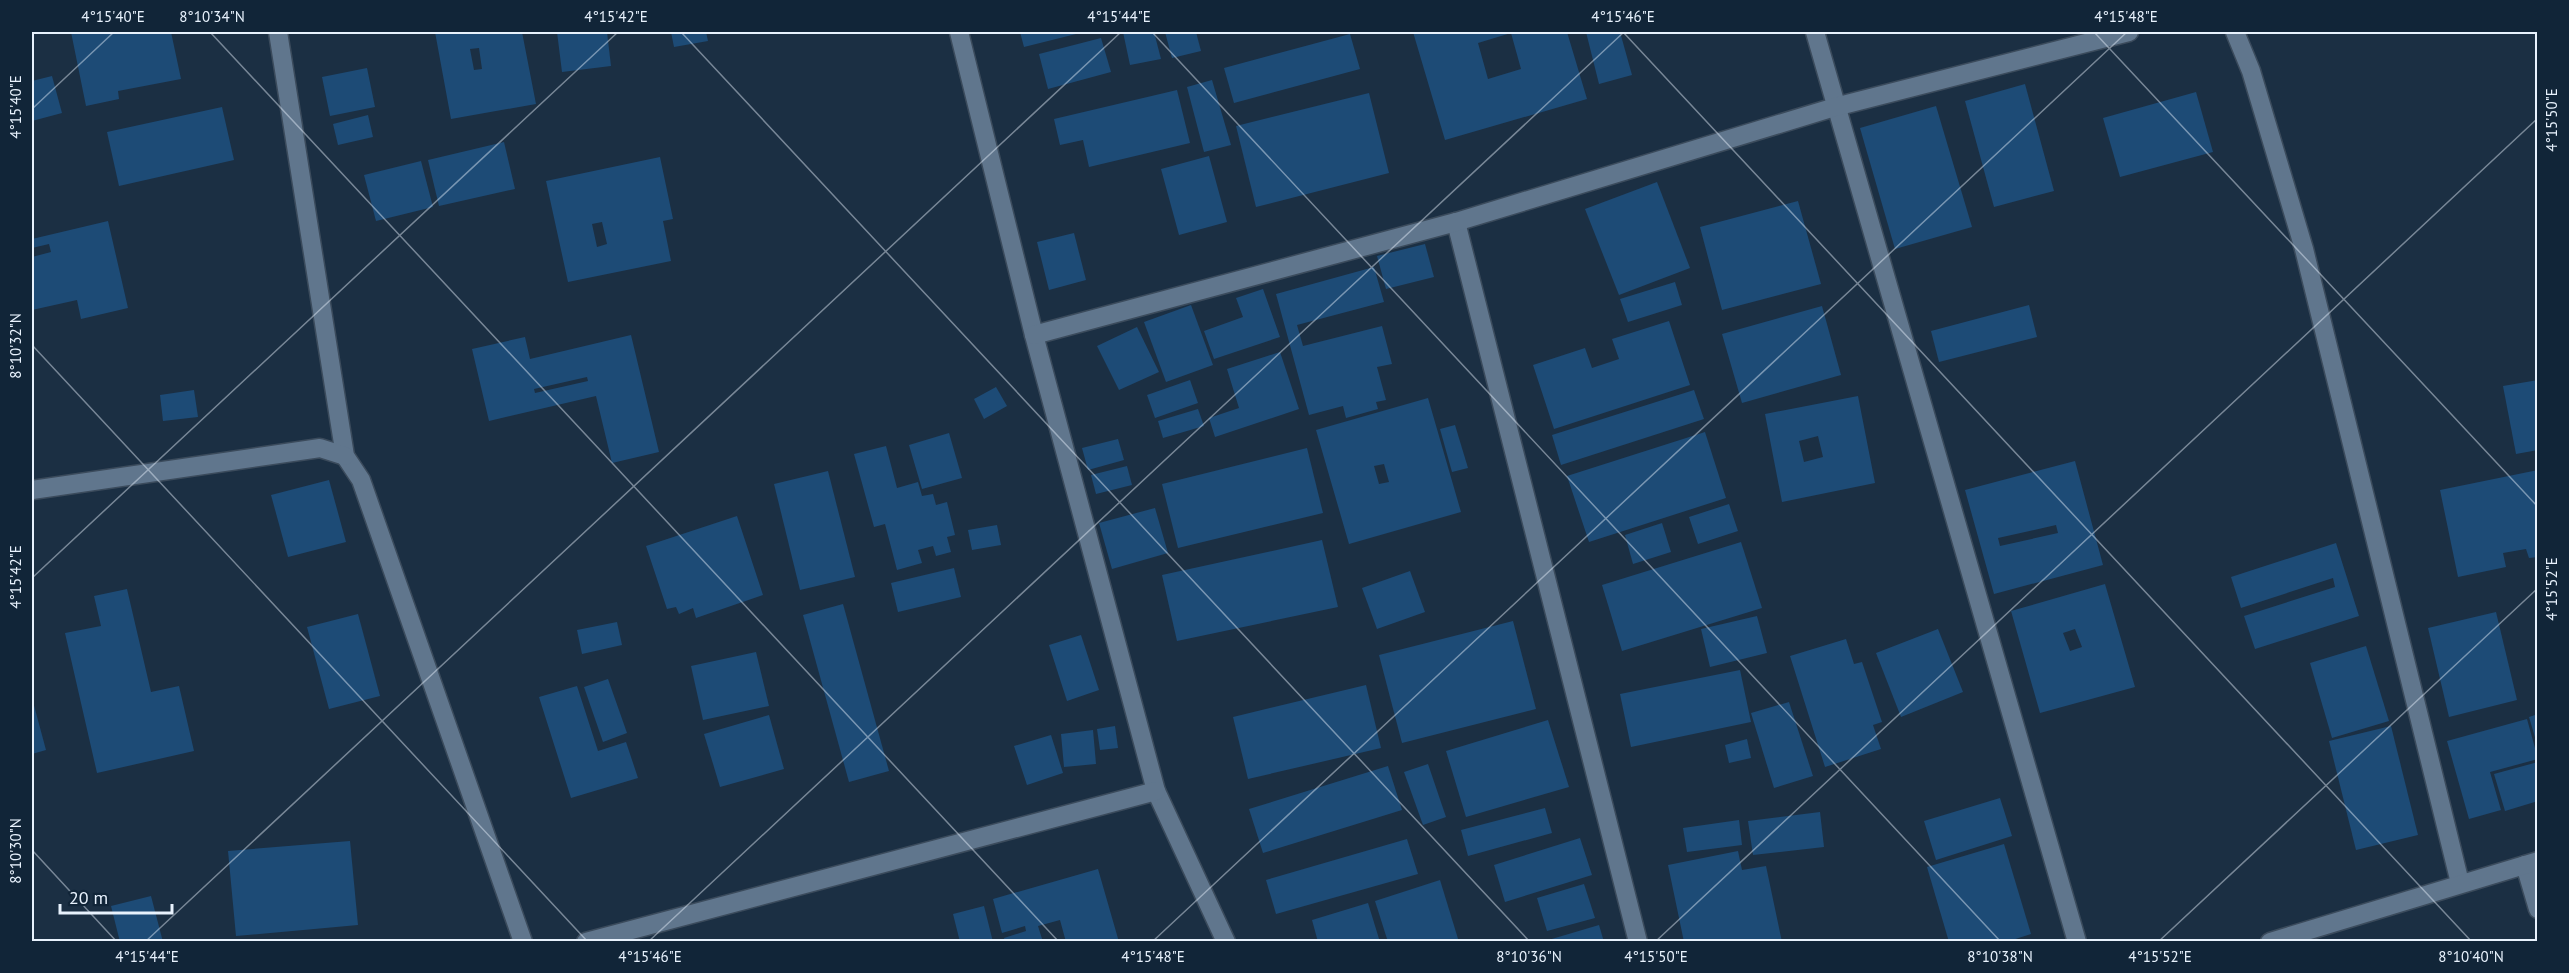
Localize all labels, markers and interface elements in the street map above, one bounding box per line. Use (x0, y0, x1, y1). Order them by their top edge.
text: 4°15'40"E (81, 7, 145, 26)
text: 8°10'34"N (179, 7, 245, 26)
text: 4°15'42"E (584, 7, 648, 26)
text: 4°15'44"E (1087, 7, 1151, 26)
text: 4°15'46"E (1591, 7, 1655, 26)
text: 4°15'48"E (2094, 7, 2158, 26)
text: 4°15'40"E (6, 75, 25, 139)
text: 4°15'50"E (2542, 88, 2561, 152)
text: 8°10'32"N (6, 313, 25, 379)
text: 4°15'42"E (6, 545, 25, 609)
text: 4°15'52"E (2542, 557, 2561, 621)
text: 8°10'30"N (6, 818, 25, 884)
scale bar (60, 877, 172, 915)
text: 20 m (69, 886, 108, 909)
text: 4°15'44"E (115, 947, 179, 966)
text: 4°15'46"E (618, 947, 682, 966)
text: 4°15'48"E (1121, 947, 1185, 966)
text: 8°10'36"N (1496, 947, 1562, 966)
text: 4°15'50"E (1624, 947, 1688, 966)
text: 8°10'38"N (1967, 947, 2033, 966)
text: 4°15'52"E (2128, 947, 2192, 966)
text: 8°10'40"N (2438, 947, 2504, 966)

